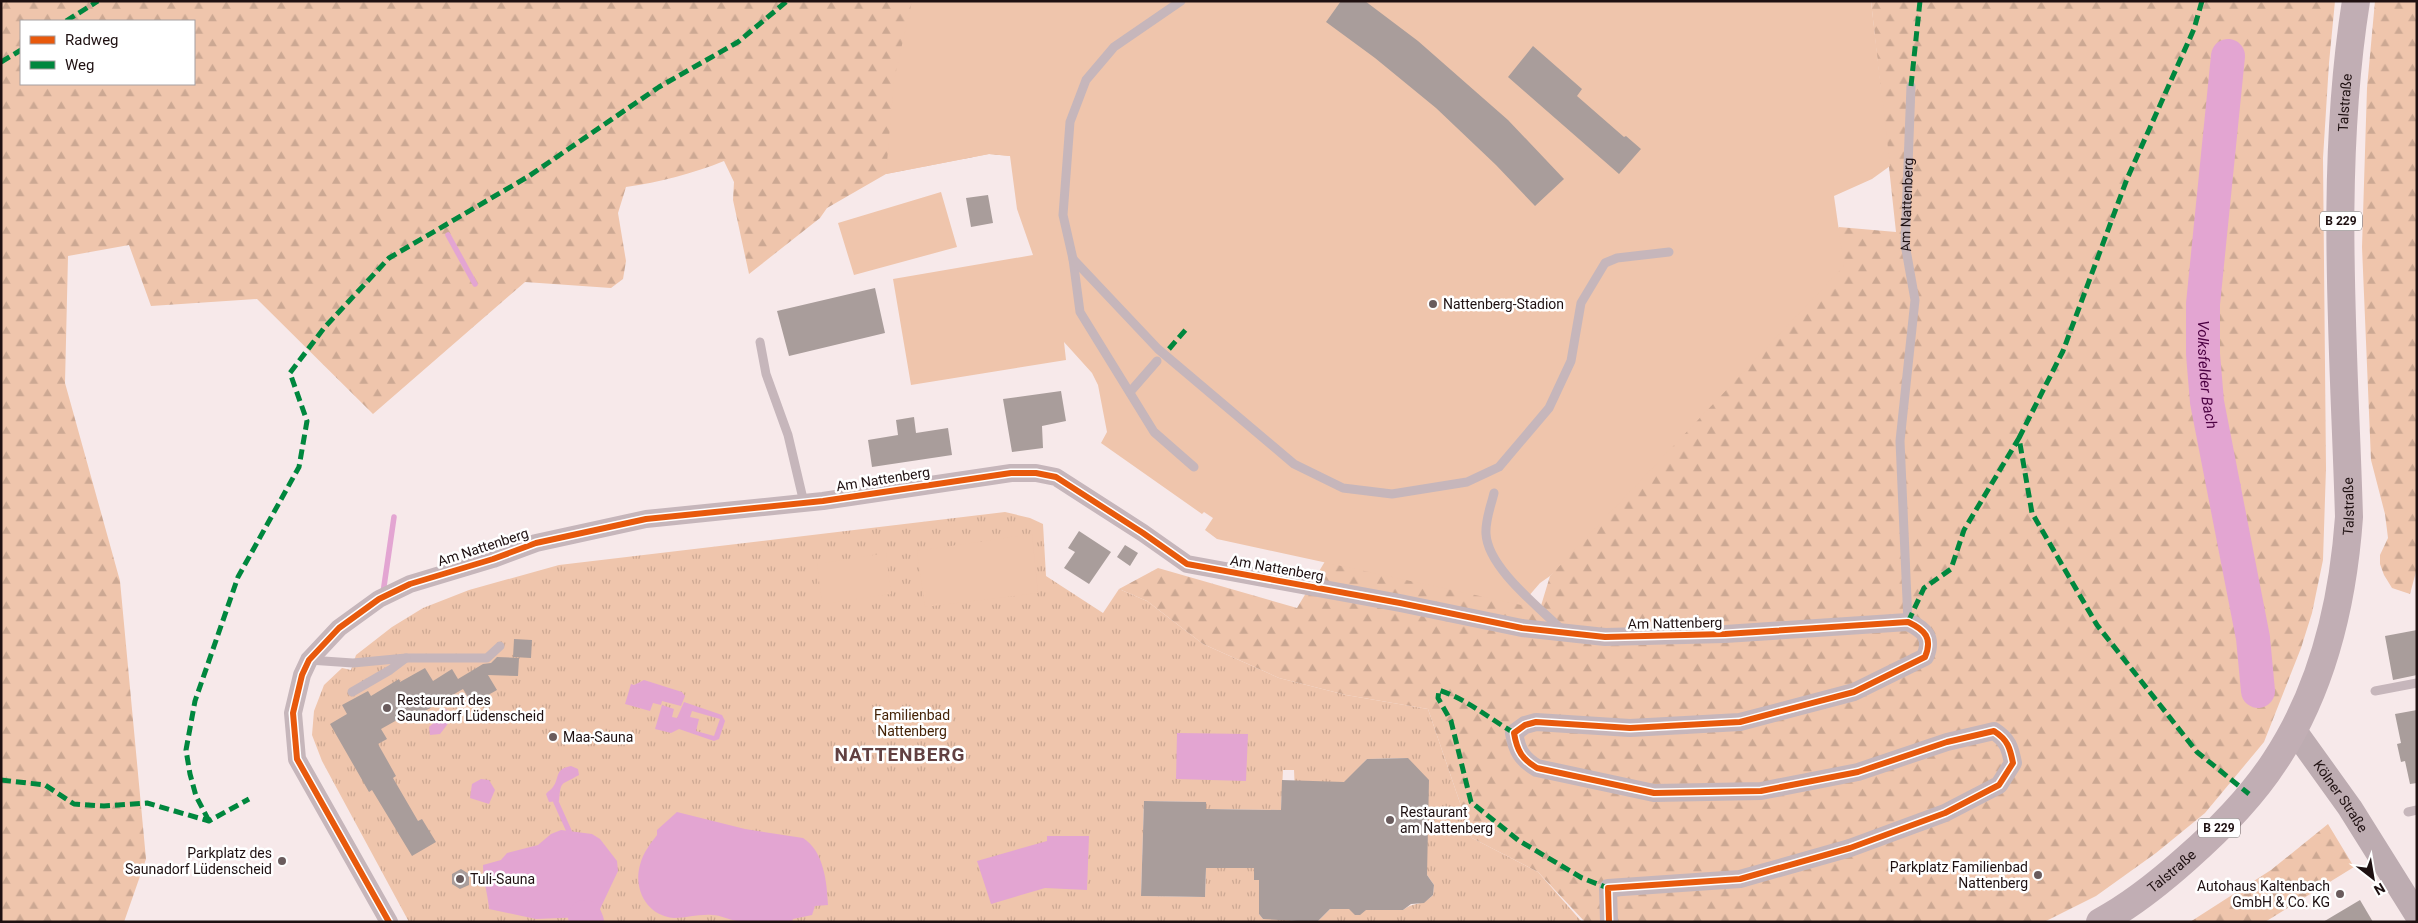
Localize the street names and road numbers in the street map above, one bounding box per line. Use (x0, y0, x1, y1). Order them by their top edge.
street label: Talstraße (2335, 73, 2355, 132)
street label: Am Nattenberg (1897, 157, 1916, 253)
road number: B 229 (2320, 212, 2362, 230)
street label: Am Nattenberg (835, 464, 931, 494)
street label: Talstraße (2340, 477, 2357, 536)
street label: Am Nattenberg (436, 525, 530, 569)
street label: Am Nattenberg (1229, 552, 1325, 584)
street label: Am Nattenberg (1628, 614, 1722, 632)
street label: Kölner Straße (2310, 757, 2371, 835)
road number: B 229 (2198, 818, 2240, 838)
street label: Talstraße (2144, 846, 2199, 896)

